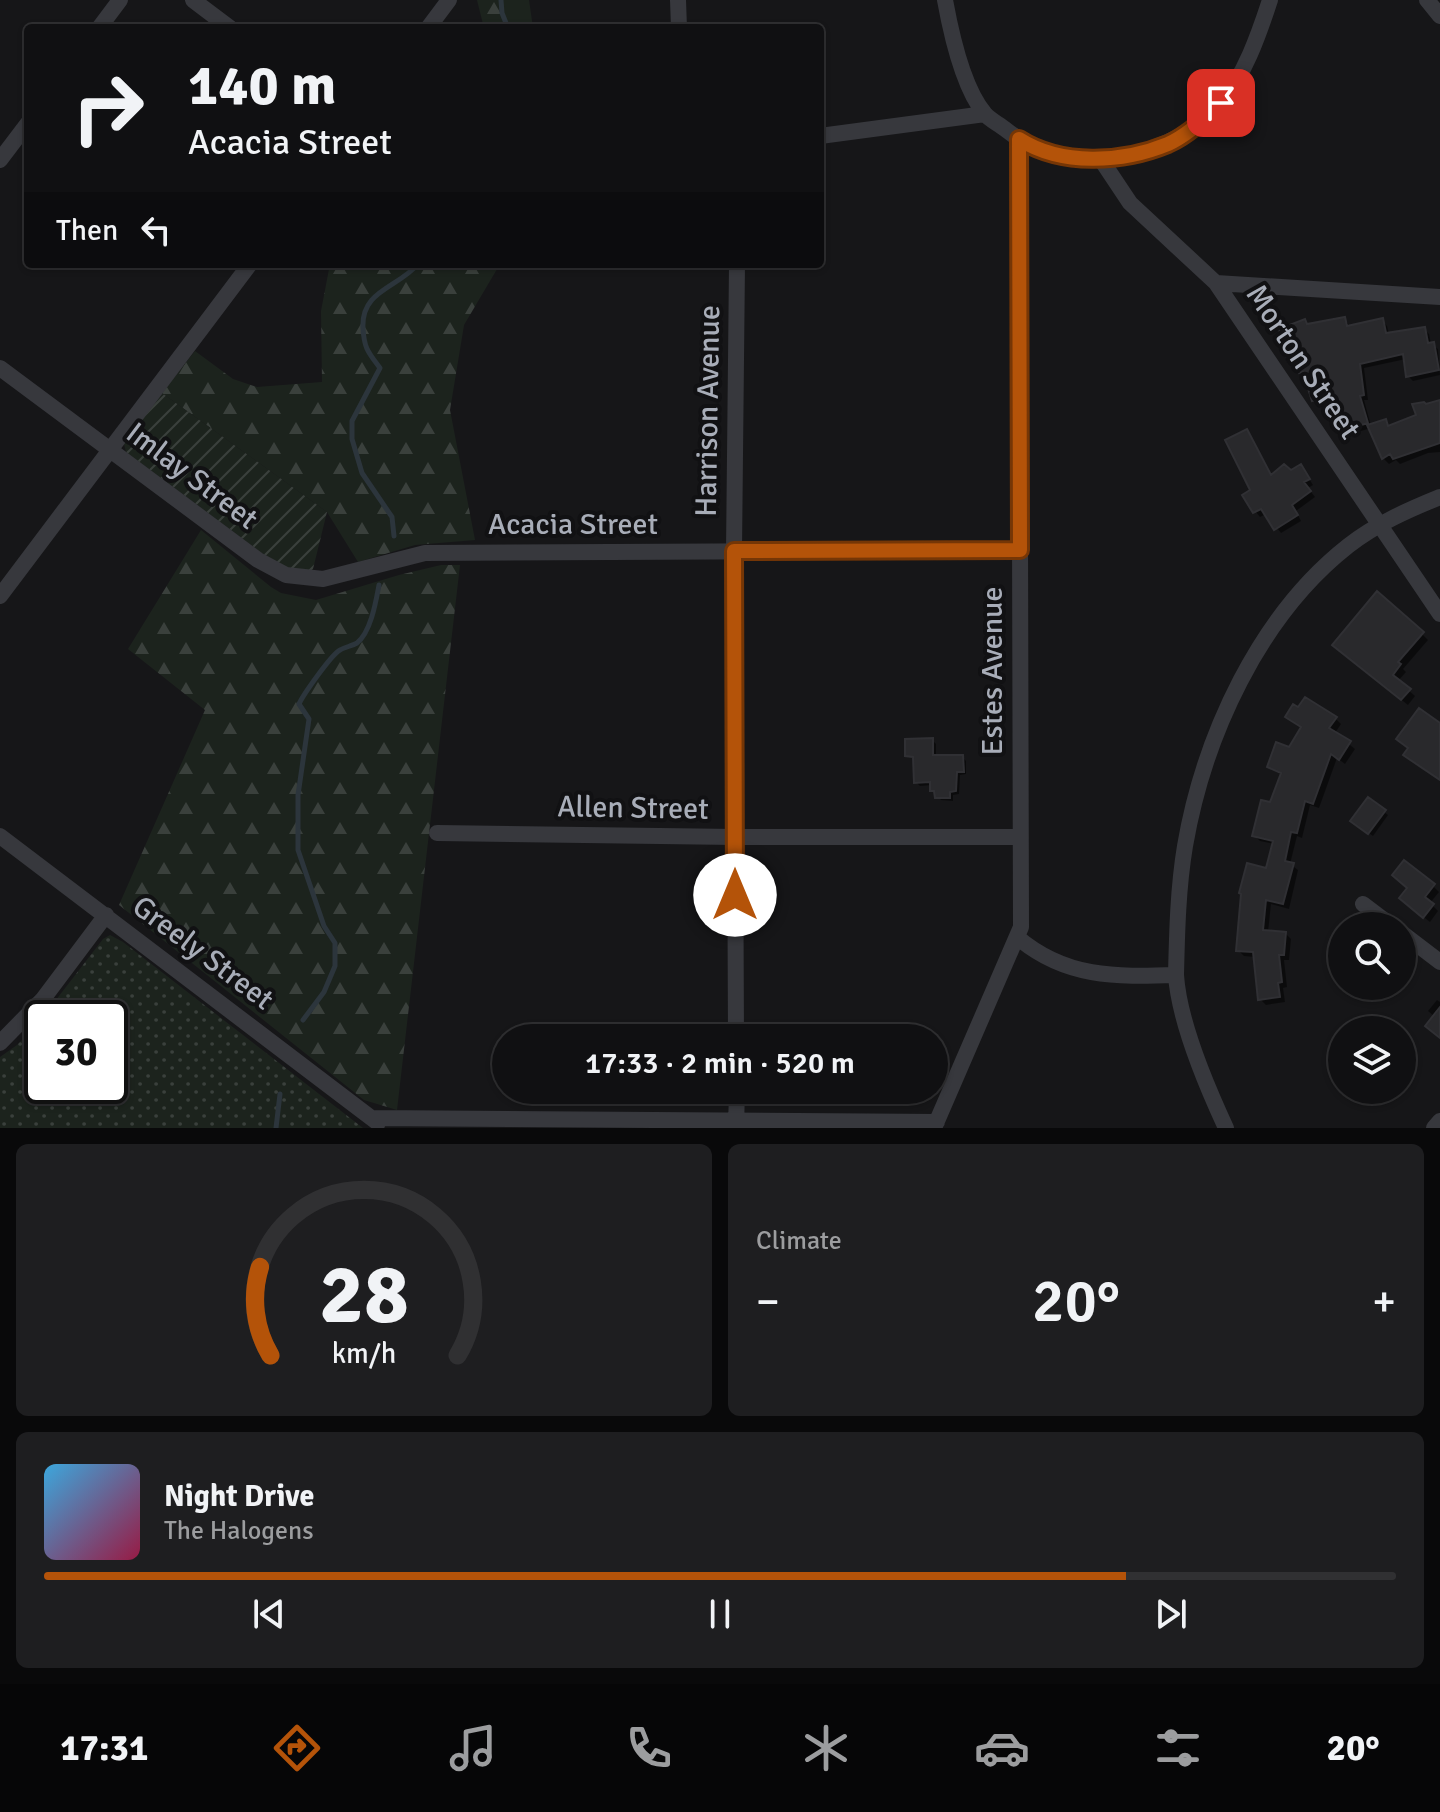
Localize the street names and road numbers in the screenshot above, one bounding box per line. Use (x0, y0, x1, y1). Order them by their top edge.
street label: Morton Street (1238, 278, 1368, 446)
street label: Harrison Avenue (688, 305, 728, 517)
street label: Imlay Street (119, 415, 265, 537)
street label: Acacia Street (488, 506, 658, 543)
street label: Estes Avenue (974, 587, 1011, 755)
street label: Allen Street (557, 788, 709, 828)
street label: Greely Street (125, 888, 281, 1018)

